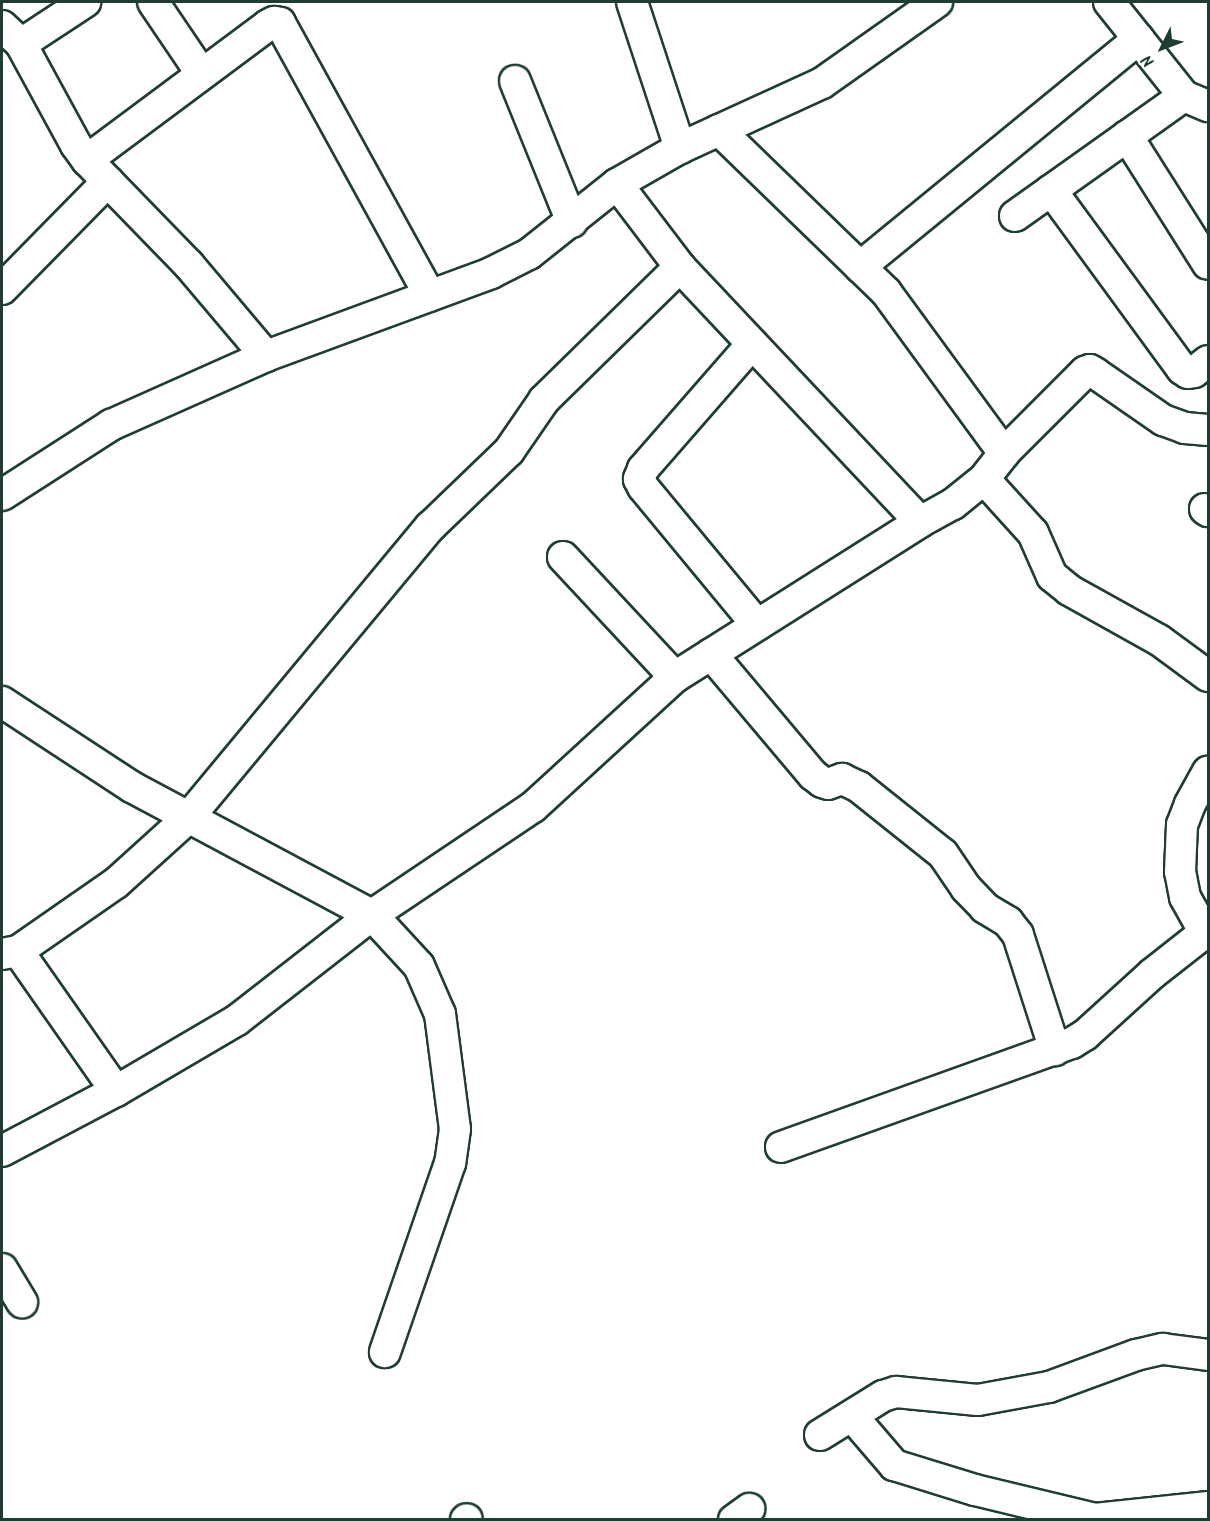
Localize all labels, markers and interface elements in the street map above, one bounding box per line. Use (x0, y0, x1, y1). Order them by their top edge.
north arrow (1132, 18, 1192, 78)
text: N (1136, 48, 1161, 73)

